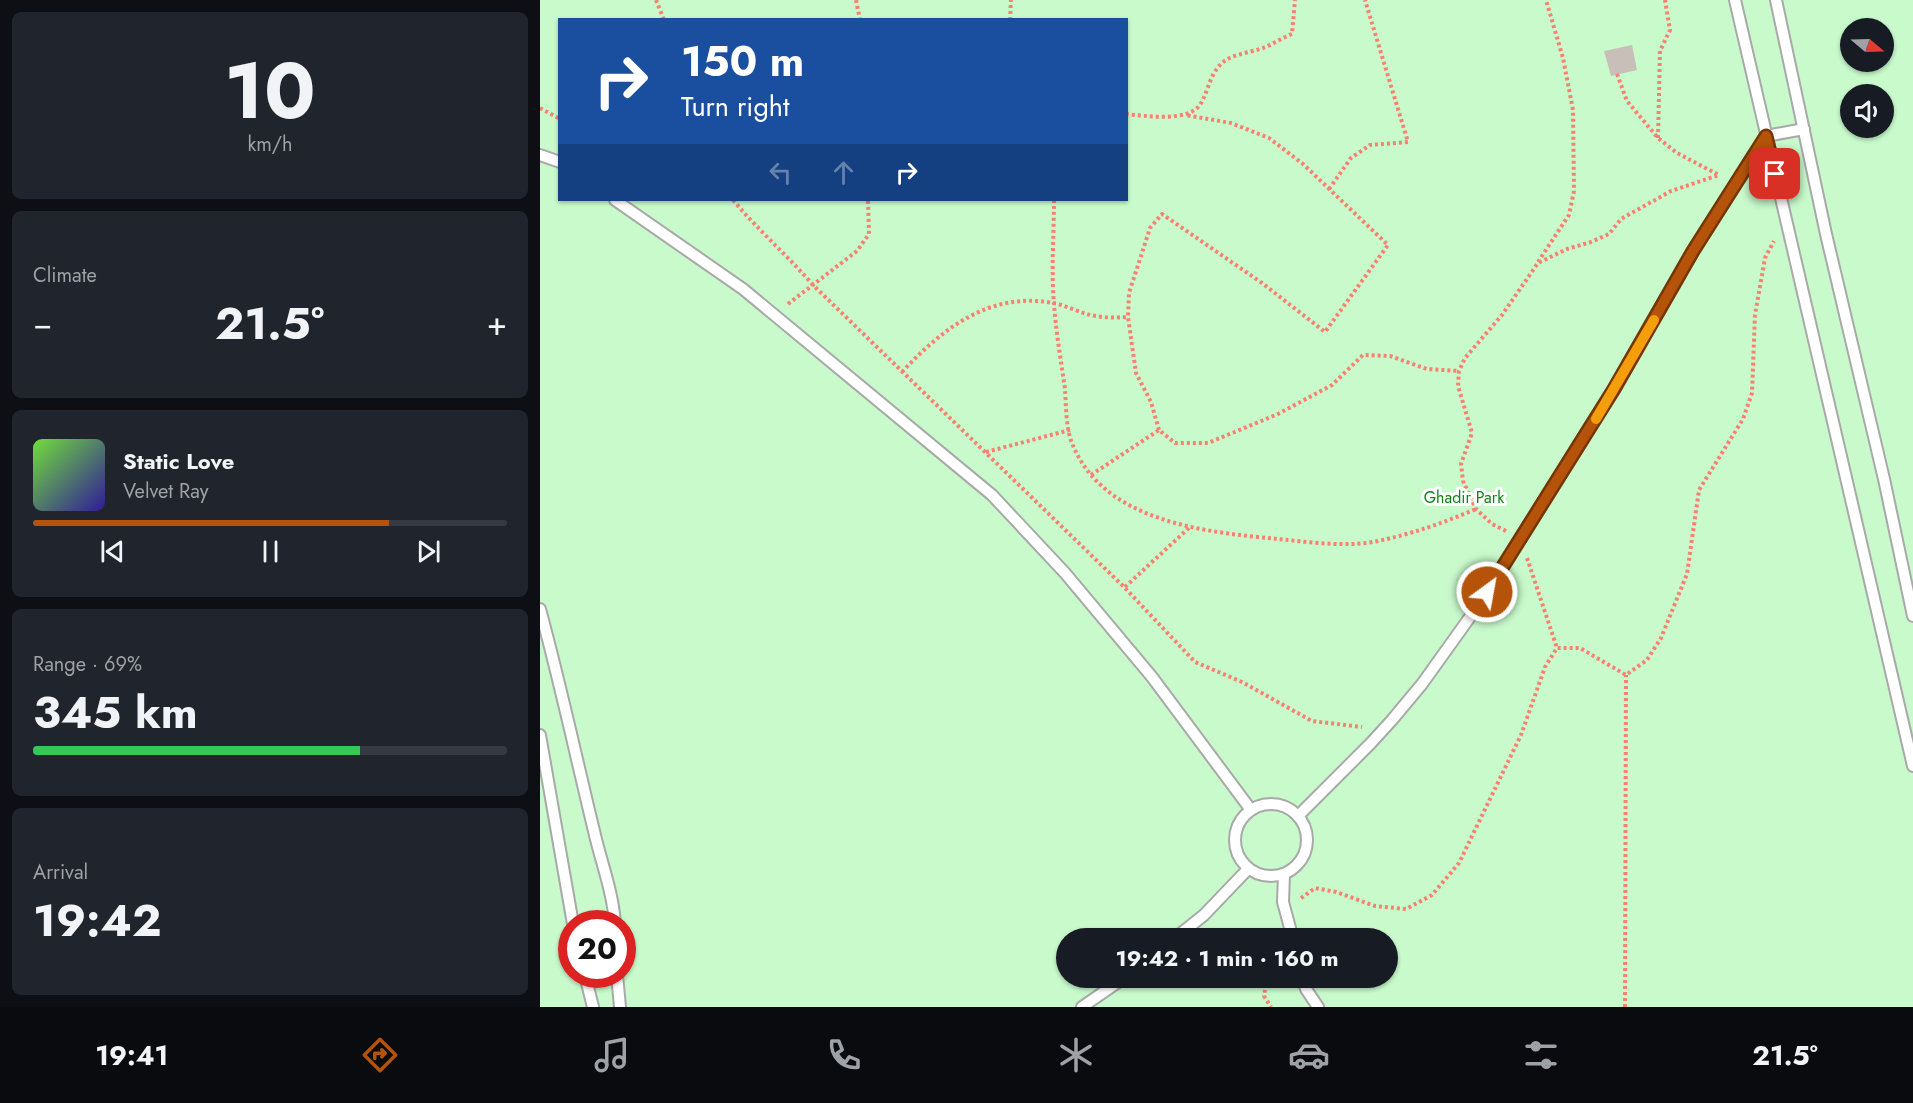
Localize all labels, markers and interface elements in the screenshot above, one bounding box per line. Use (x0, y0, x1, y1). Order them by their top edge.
north arrow (1840, 18, 1894, 72)
map controls (1840, 18, 1894, 138)
text: 150 m (681, 31, 804, 92)
text: 10 (224, 35, 316, 147)
icon: right (582, 42, 660, 120)
button: sound (1840, 84, 1894, 138)
text: Turn right (681, 87, 789, 126)
text: km/h (247, 130, 293, 159)
pin (1749, 148, 1800, 199)
icon: left (764, 156, 797, 189)
icon: ahead (827, 156, 860, 189)
icon: right (890, 156, 923, 189)
icon: arrive (1758, 157, 1791, 190)
text: Climate (33, 261, 97, 290)
text: 21.5° (215, 291, 324, 356)
text: − (33, 300, 52, 347)
text: + (487, 300, 507, 347)
text: Static Love (123, 445, 234, 477)
text: Velvet Ray (123, 477, 209, 506)
park label: Ghadir Park (1424, 486, 1505, 509)
icon: previous (96, 535, 129, 568)
icon: pause (254, 535, 287, 568)
icon: next (412, 535, 445, 568)
position arrow (1455, 560, 1519, 624)
text: Range · 69% (33, 650, 142, 679)
text: 345 km (33, 680, 198, 745)
text: Arrival (33, 858, 88, 887)
text: 19:42 (33, 888, 161, 953)
speed limit sign: 20 (558, 910, 636, 988)
text: 19:42 · 1 min · 160 m (1115, 942, 1339, 974)
icon: directions (359, 1034, 401, 1076)
icon: music (591, 1034, 633, 1076)
icon: phone (823, 1034, 865, 1076)
icon: climate (1055, 1034, 1097, 1076)
icon: car (1288, 1034, 1330, 1076)
icon: filters (1520, 1034, 1562, 1076)
text: 19:41 (95, 1036, 168, 1075)
text: 21.5° (1752, 1036, 1818, 1075)

